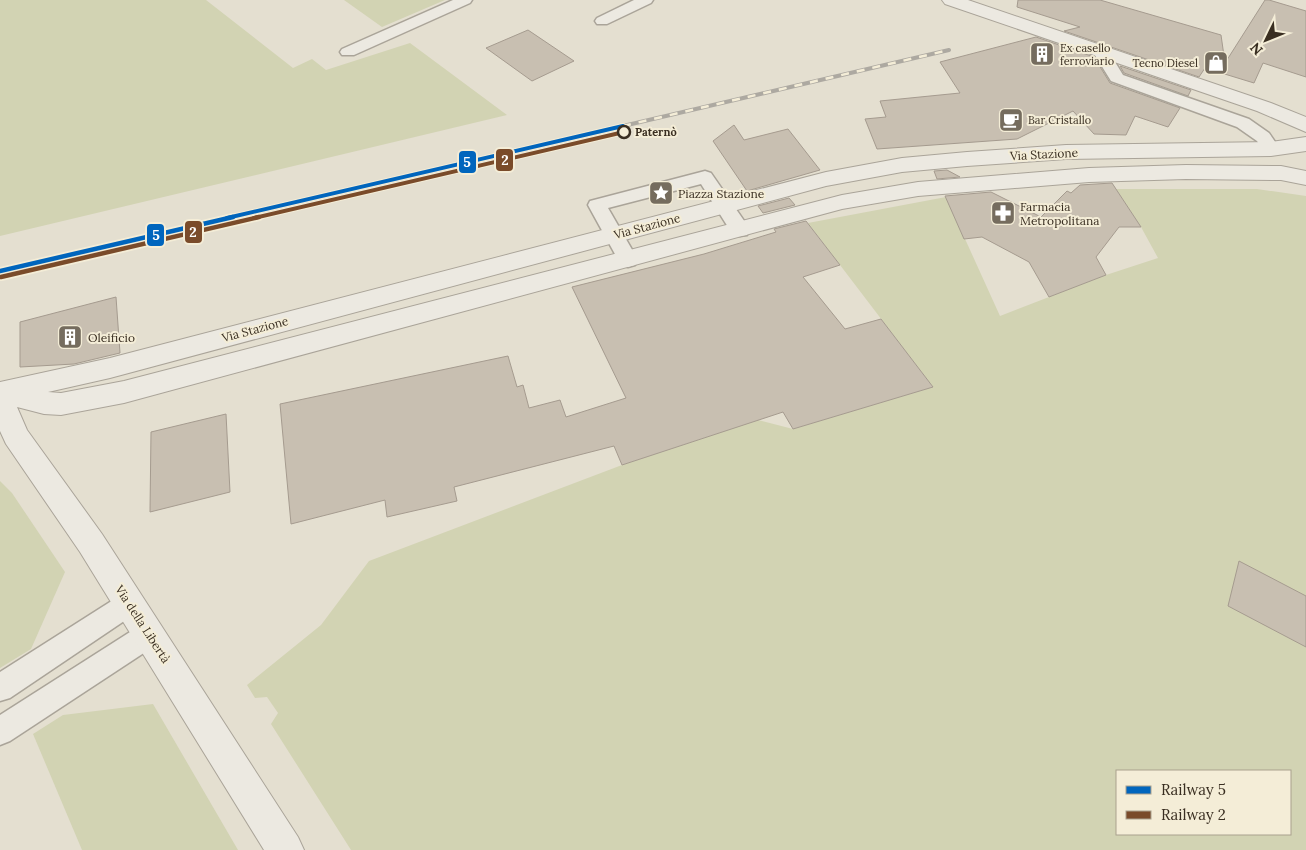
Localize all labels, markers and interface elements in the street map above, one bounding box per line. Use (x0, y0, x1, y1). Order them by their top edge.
north arrow (1241, 15, 1291, 65)
text: N (1246, 39, 1267, 59)
building icon: Ex casello ferroviario (1029, 41, 1055, 67)
place label: Ex casello ferroviario (1060, 41, 1114, 68)
shop icon: Tecno Diesel (1203, 50, 1229, 76)
place label: Tecno Diesel (1132, 56, 1198, 70)
cafe icon: Bar Cristallo (998, 107, 1024, 133)
place label: Bar Cristallo (1028, 113, 1091, 127)
marker: Paternò (617, 125, 631, 139)
place label: Paternò (635, 125, 677, 139)
street label: Via Stazione (1009, 145, 1079, 163)
line badge: 2 (495, 148, 514, 172)
line badge: 5 (458, 150, 477, 174)
text: 2 (501, 151, 509, 169)
text: 5 (463, 153, 471, 171)
place icon: Piazza Stazione (648, 180, 674, 206)
place label: Piazza Stazione (678, 186, 765, 201)
place label: Farmacia Metropolitana (1020, 199, 1099, 228)
pharmacy icon: Farmacia Metropolitana (990, 200, 1016, 226)
street label: Via Stazione (611, 210, 682, 242)
line badge: 2 (184, 220, 203, 244)
line badge: 5 (146, 223, 165, 247)
text: 2 (189, 223, 197, 241)
text: 5 (152, 226, 160, 244)
street label: Via Stazione (219, 313, 290, 345)
building icon: Oleificio (57, 324, 83, 350)
place label: Oleificio (88, 330, 135, 345)
street label: Via della Libertà (112, 581, 174, 666)
legend (1116, 770, 1291, 835)
text: Railway 5 (1161, 780, 1226, 799)
text: Railway 2 (1161, 805, 1226, 824)

